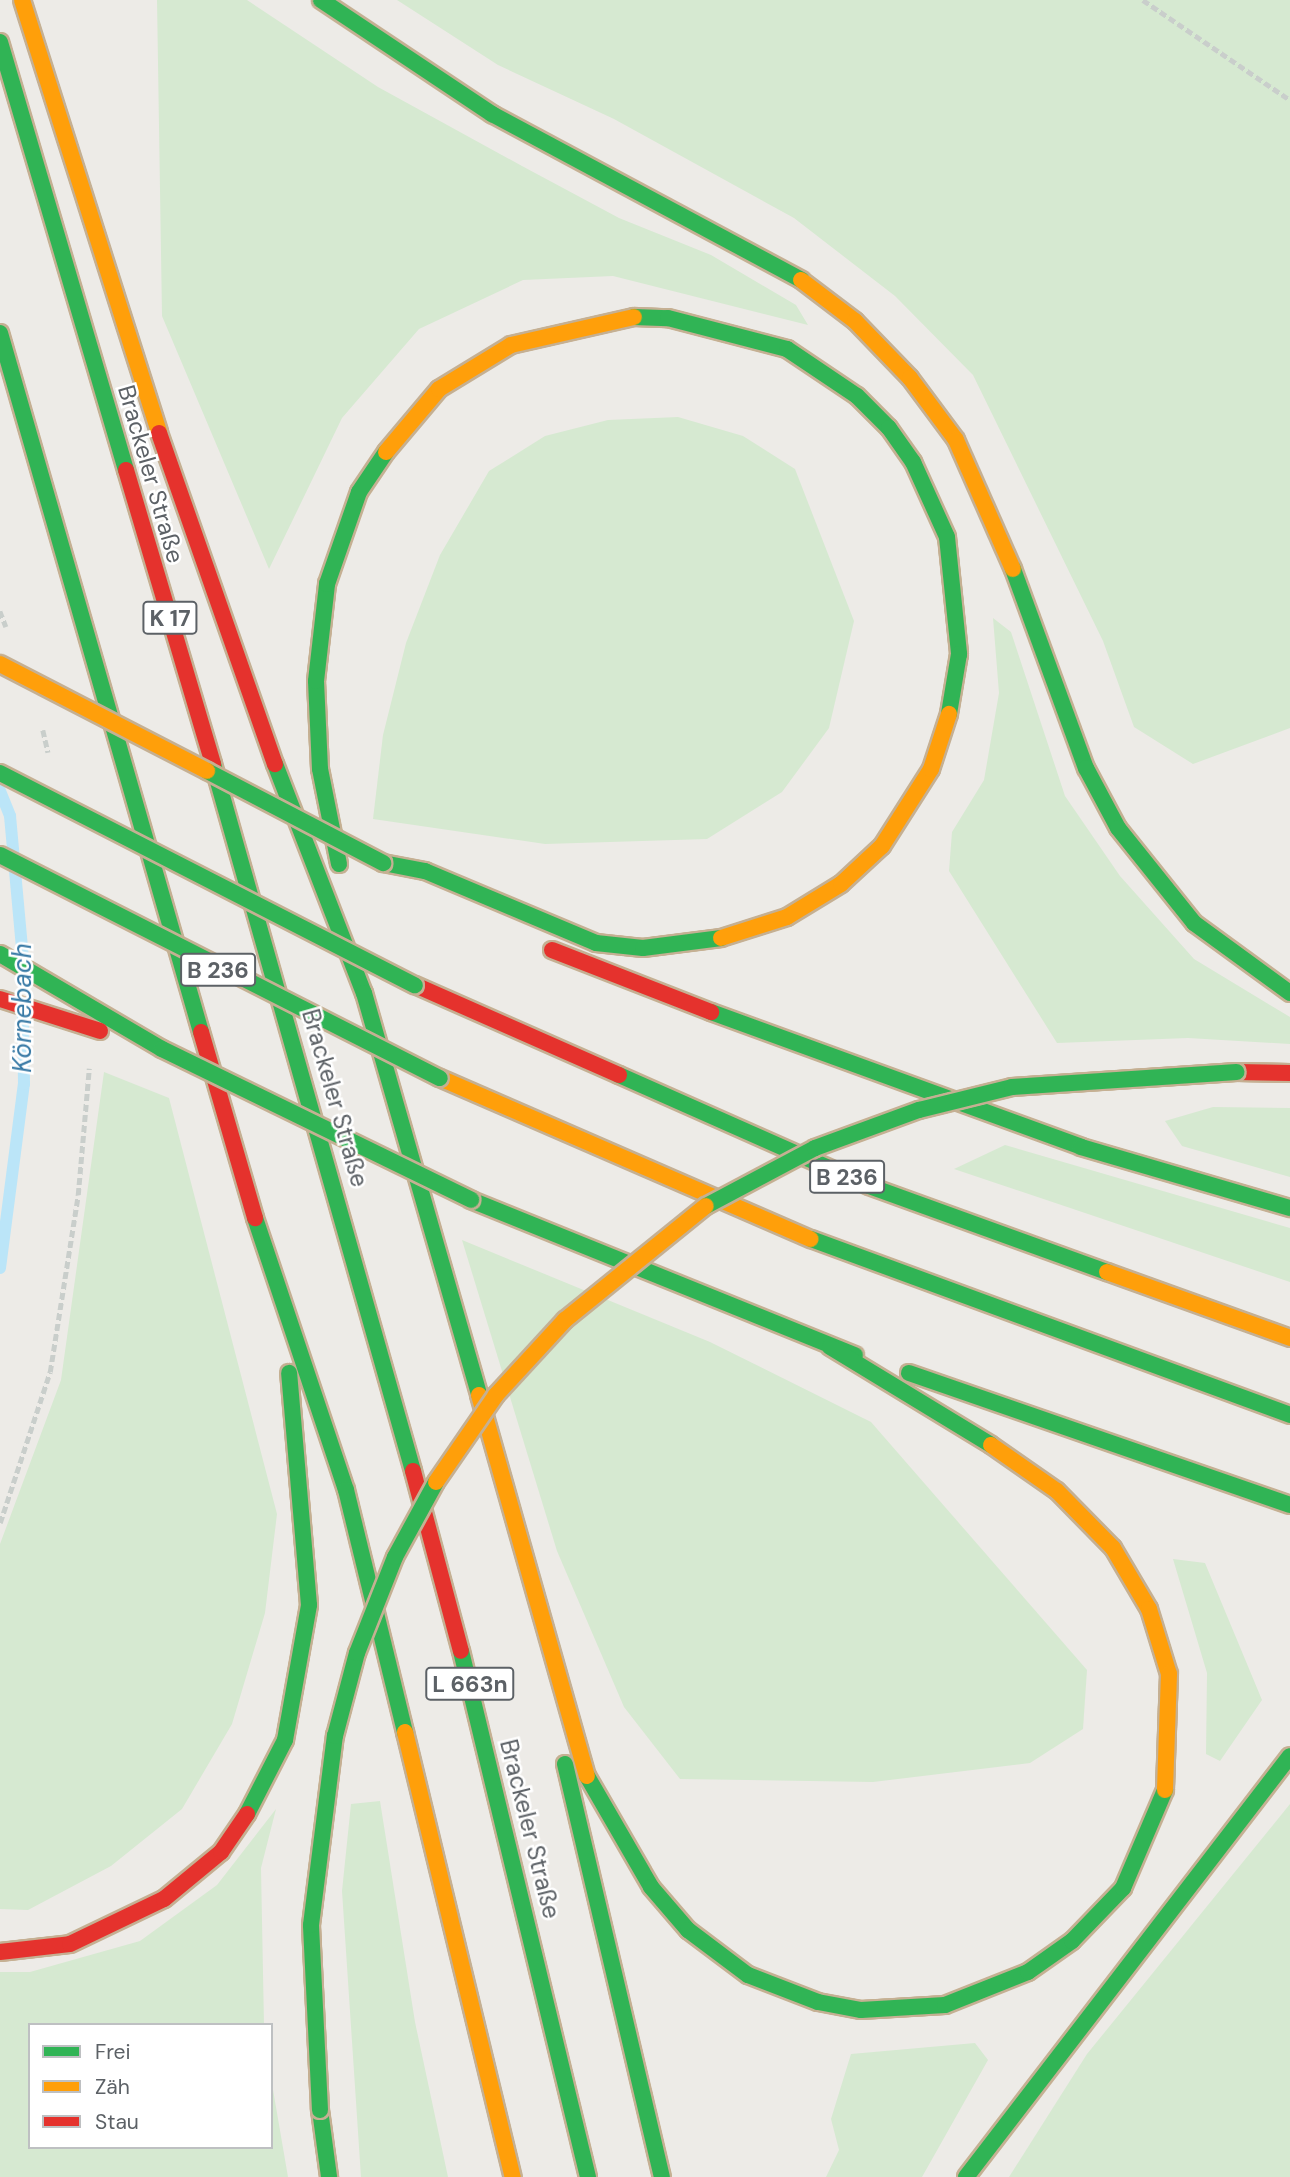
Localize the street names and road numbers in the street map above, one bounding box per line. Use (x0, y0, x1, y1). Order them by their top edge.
street label: Brackeler Straße (112, 382, 190, 566)
road number: K 17 (142, 598, 198, 638)
road number: B 236 (180, 951, 256, 990)
street label: Brackeler Straße (296, 1006, 374, 1190)
road number: B 236 (808, 1158, 886, 1196)
road number: L 663n (424, 1665, 516, 1704)
street label: Brackeler Straße (494, 1736, 566, 1922)

